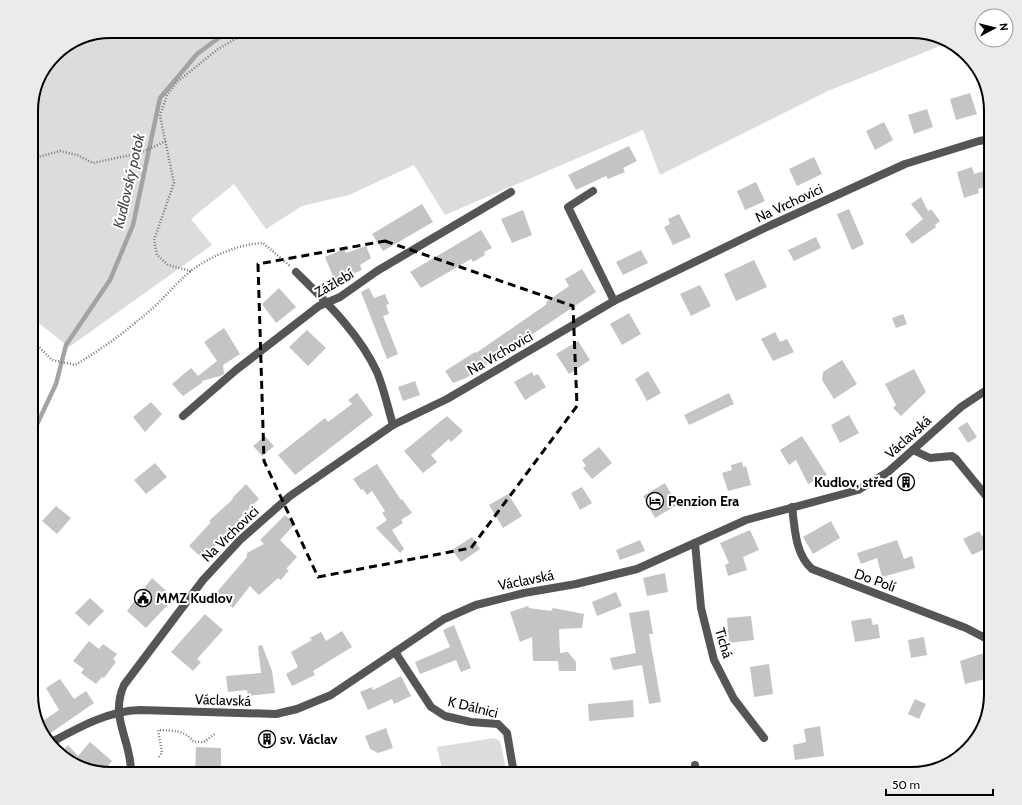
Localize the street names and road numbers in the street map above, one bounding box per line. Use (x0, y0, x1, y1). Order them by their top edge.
street label: Na Vrchovici (752, 179, 826, 226)
street label: Zážlebí (311, 265, 357, 301)
street label: Na Vrchovici (464, 327, 536, 379)
street label: Václavská (881, 411, 935, 463)
street label: Na Vrchovici (198, 502, 262, 566)
street label: Do Polí (852, 564, 898, 596)
street label: Václavská (497, 566, 556, 594)
street label: Tichá (711, 626, 737, 661)
street label: Václavská (195, 690, 252, 710)
street label: K Dálnici (446, 692, 500, 722)

